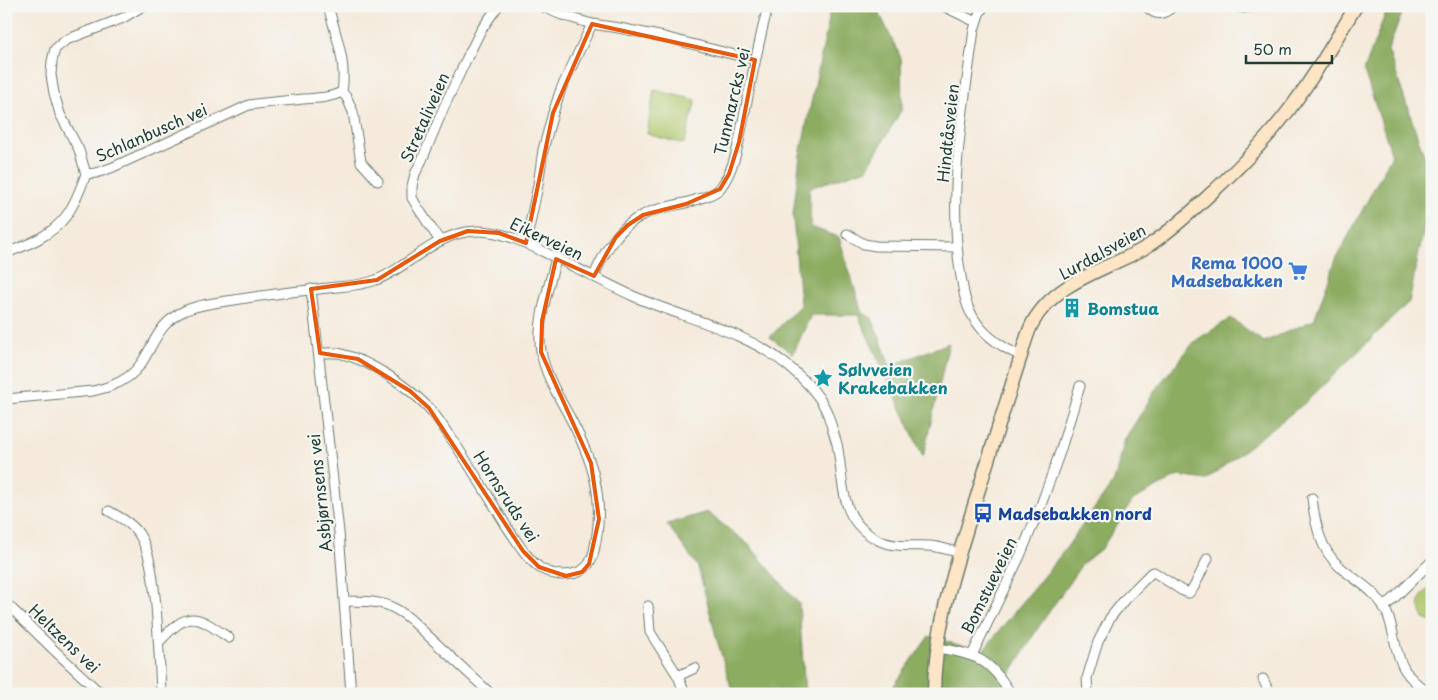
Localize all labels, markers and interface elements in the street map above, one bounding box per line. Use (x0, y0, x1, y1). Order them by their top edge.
scale bar (1246, 32, 1332, 64)
text: 50 m (1253, 37, 1292, 60)
street label: Tunmarcks vei (707, 45, 755, 157)
street label: Stretaliveien (394, 68, 454, 166)
street label: Hindtåsveien (930, 82, 964, 184)
street label: Schlanbusch vei (91, 97, 211, 167)
street label: Eikerveien (507, 211, 587, 265)
street label: Lurdalsveien (1054, 217, 1150, 285)
place label: Rema 1000 Madsebakken (1171, 250, 1283, 292)
supermarket icon: Rema 1000 Madsebakken (1287, 260, 1309, 282)
place label: Bomstua (1087, 296, 1159, 320)
building icon: Bomstua (1061, 297, 1083, 319)
place label: Sølvveien Krakebakken (838, 357, 948, 399)
place icon: Sølvveien Krakebakken (812, 367, 834, 389)
street label: Asbjørnsens vei (301, 433, 337, 553)
street label: Hornsruds vei (468, 446, 546, 546)
place label: Madsebakken nord (998, 501, 1152, 525)
bus stop icon: Madsebakken nord (972, 502, 994, 524)
street label: Bomstueveien (954, 532, 1022, 638)
street label: Heltzens vei (24, 598, 106, 678)

